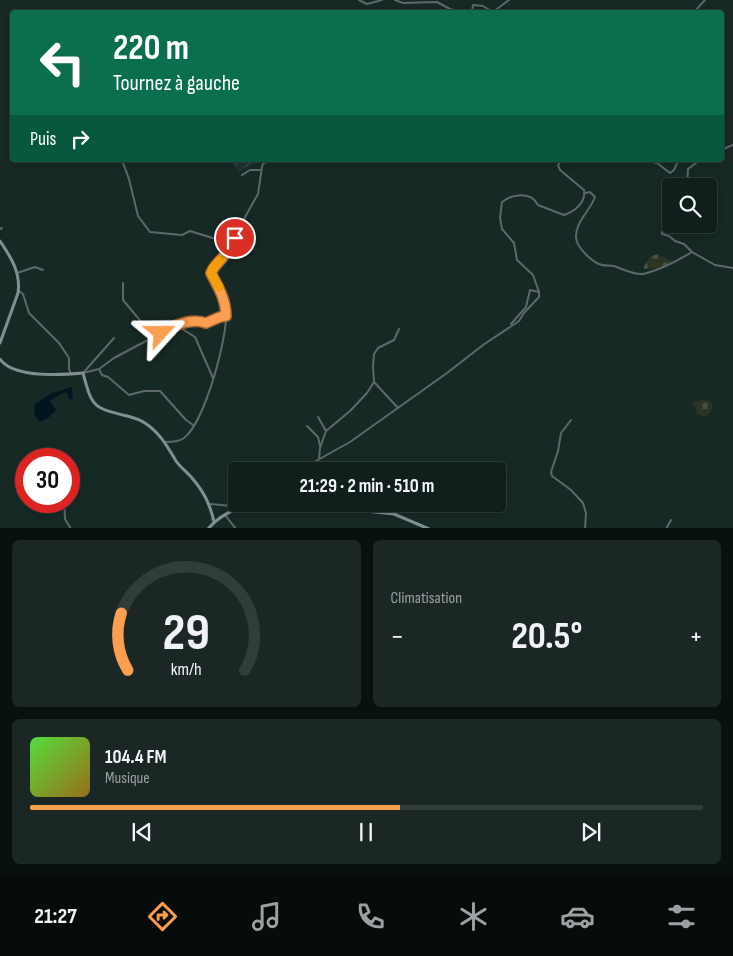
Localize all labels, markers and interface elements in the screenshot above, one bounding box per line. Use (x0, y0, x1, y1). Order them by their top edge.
text: 220 m (113, 27, 189, 70)
icon: left (30, 30, 95, 95)
text: Tournez à gauche (113, 70, 240, 97)
icon: right (66, 125, 94, 153)
text: Puis (30, 128, 56, 151)
map controls (662, 178, 717, 233)
button: search (662, 178, 717, 233)
pin (214, 217, 256, 259)
icon: arrive (221, 224, 249, 252)
position arrow (134, 306, 186, 358)
speed limit sign: 30 (15, 448, 80, 513)
text: 21:29 · 2 min · 510 m (300, 475, 434, 498)
text: Climatisation (391, 589, 462, 608)
text: 29 (163, 602, 210, 665)
text: 20.5° (511, 614, 582, 659)
text: − (391, 620, 404, 653)
text: + (689, 620, 703, 653)
text: km/h (171, 659, 202, 680)
text: 104.4 FM (105, 746, 167, 769)
text: Musique (105, 769, 150, 788)
icon: previous (128, 818, 156, 846)
icon: pause (352, 818, 380, 846)
icon: next (577, 818, 605, 846)
icon: directions (145, 899, 180, 934)
icon: music (249, 899, 284, 934)
icon: phone (353, 899, 388, 934)
icon: climate (456, 899, 491, 934)
icon: car (560, 899, 595, 934)
icon: filters (664, 899, 699, 934)
text: 21:27 (34, 903, 77, 930)

